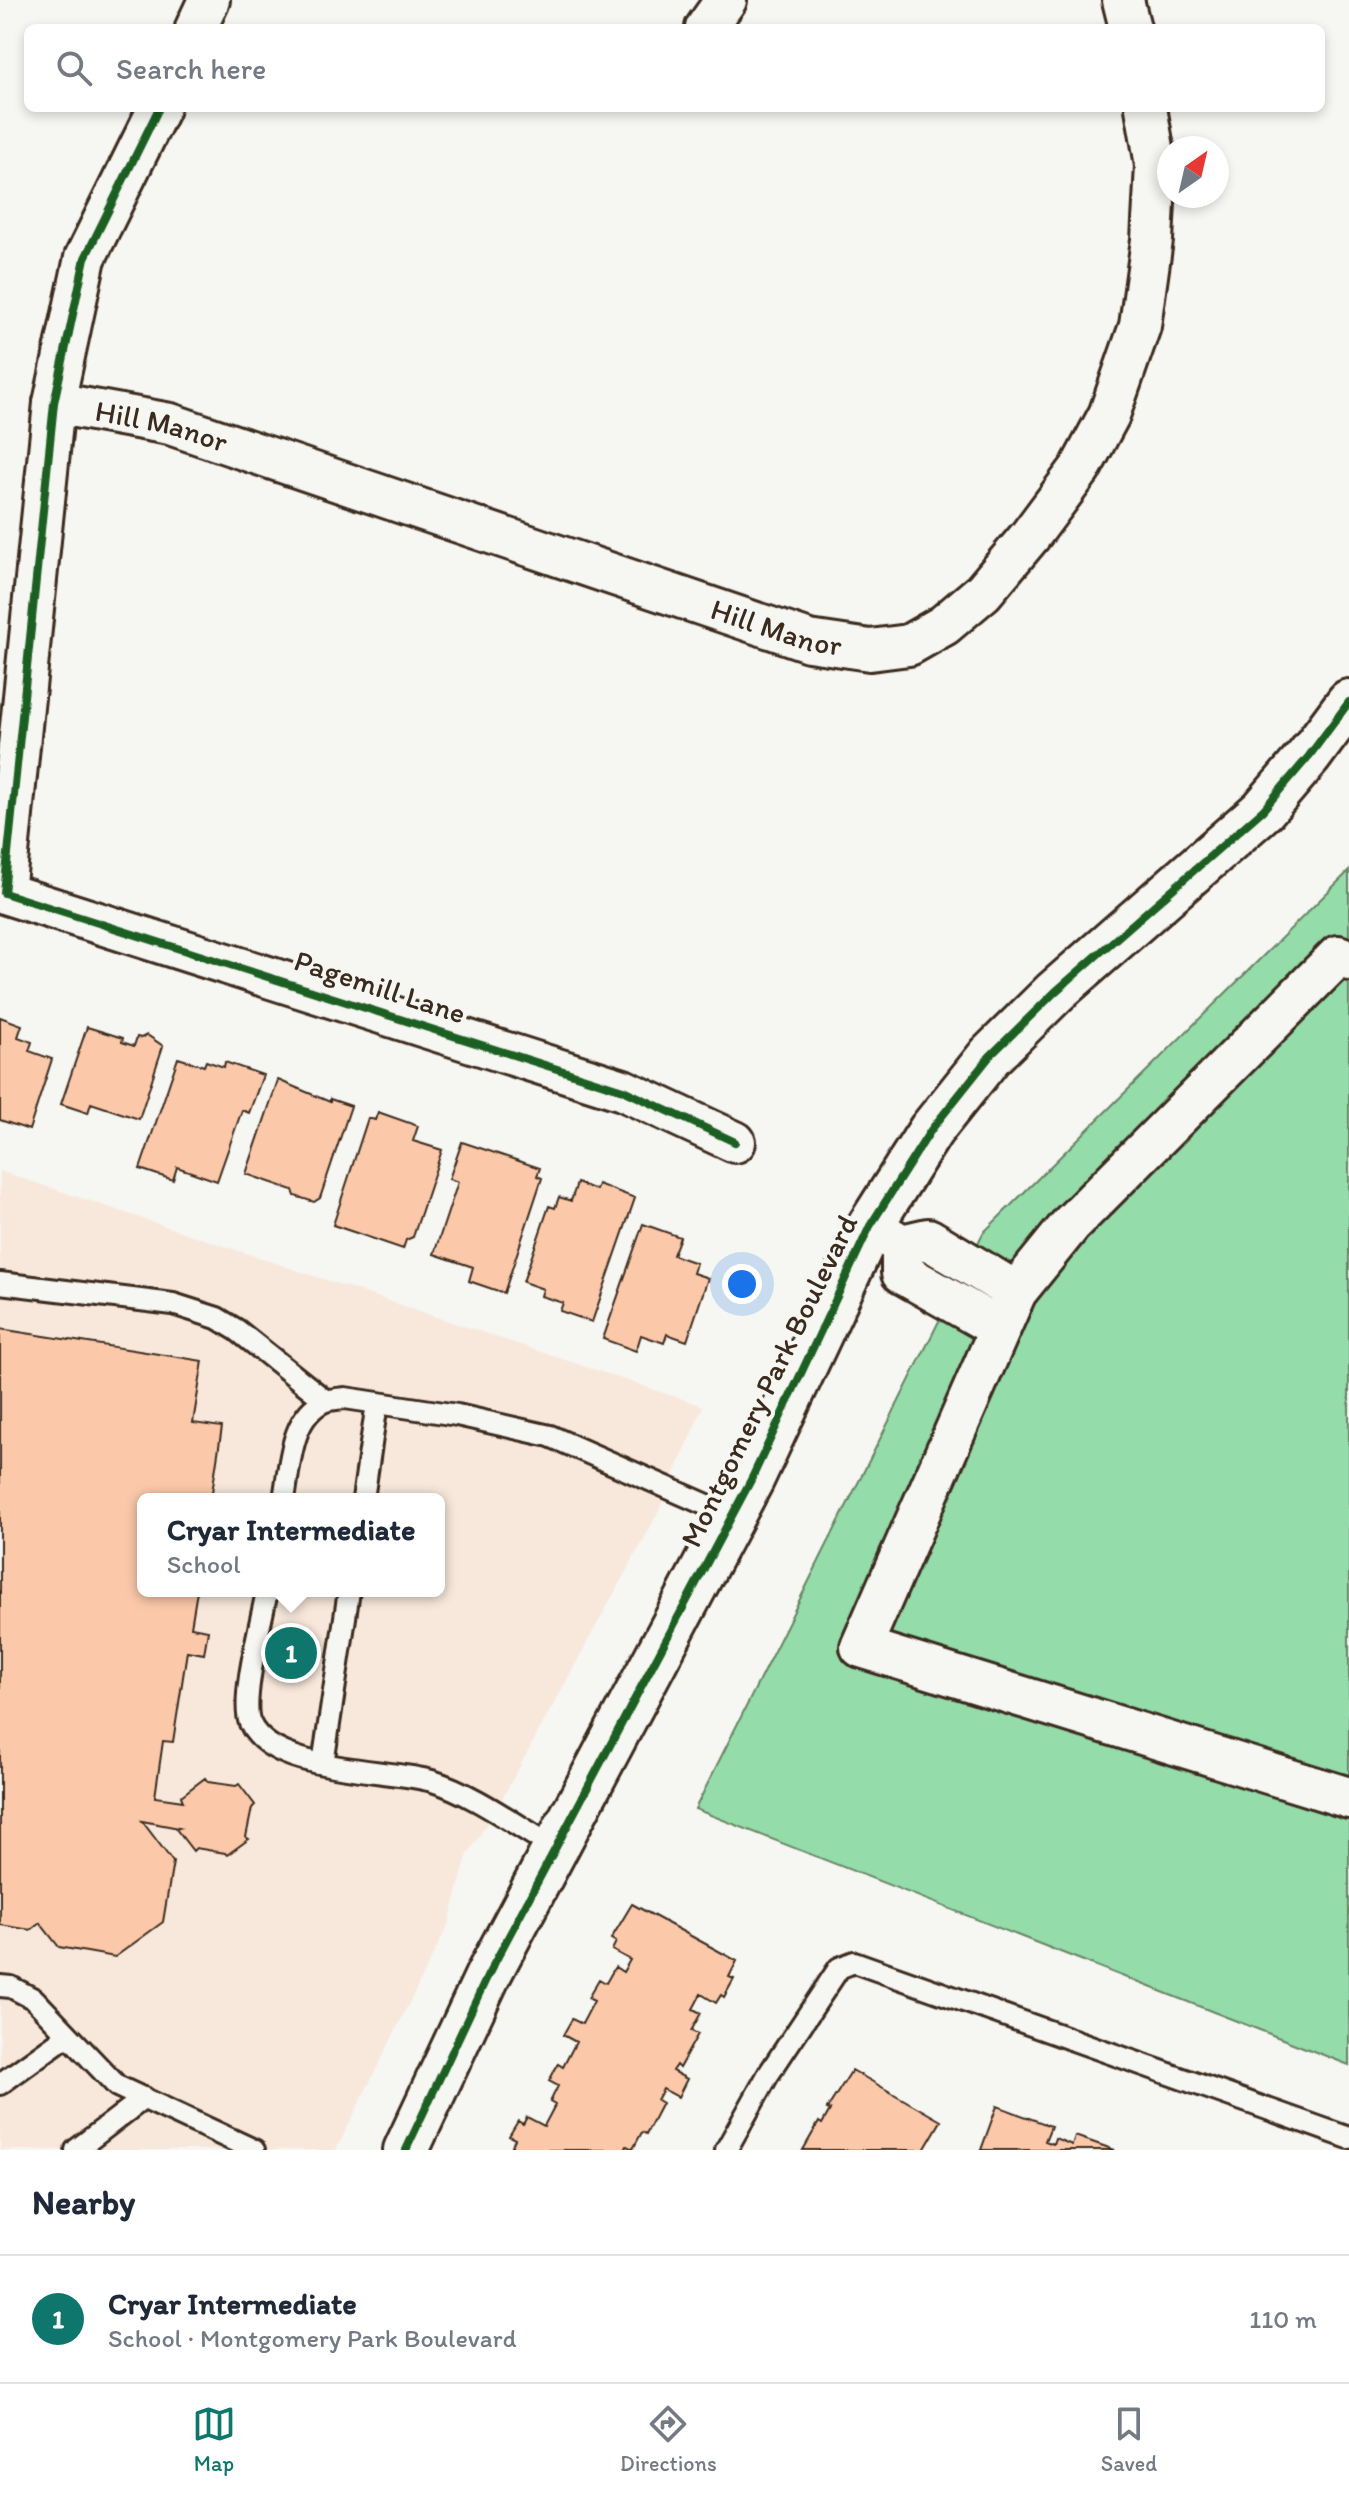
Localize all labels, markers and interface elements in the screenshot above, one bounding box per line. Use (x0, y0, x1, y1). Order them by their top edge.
search box (24, 24, 1325, 112)
icon: search (52, 46, 96, 90)
text: Search here (116, 50, 266, 87)
north arrow (1157, 136, 1229, 208)
street label: Hill Manor (92, 392, 233, 460)
street label: Hill Manor (706, 590, 844, 664)
street label: Pagemill Lane (290, 941, 471, 1032)
street label: Montgomery Park Boulevard (672, 1208, 865, 1553)
your location (722, 1264, 762, 1304)
popup (137, 1493, 445, 1597)
text: Cryar Intermediate (167, 1511, 415, 1548)
text: School (167, 1548, 241, 1580)
pin: 1 (265, 1623, 317, 1683)
text: Nearby (32, 2182, 135, 2223)
text: Cryar Intermediate (108, 2285, 357, 2322)
text: 1 (52, 2303, 64, 2335)
text: 110 m (1249, 2303, 1317, 2335)
text: School · Montgomery Park Boulevard (108, 2322, 517, 2354)
tab: Map (192, 2402, 236, 2477)
tab: Directions (620, 2402, 717, 2477)
tab: Saved (1101, 2402, 1157, 2477)

